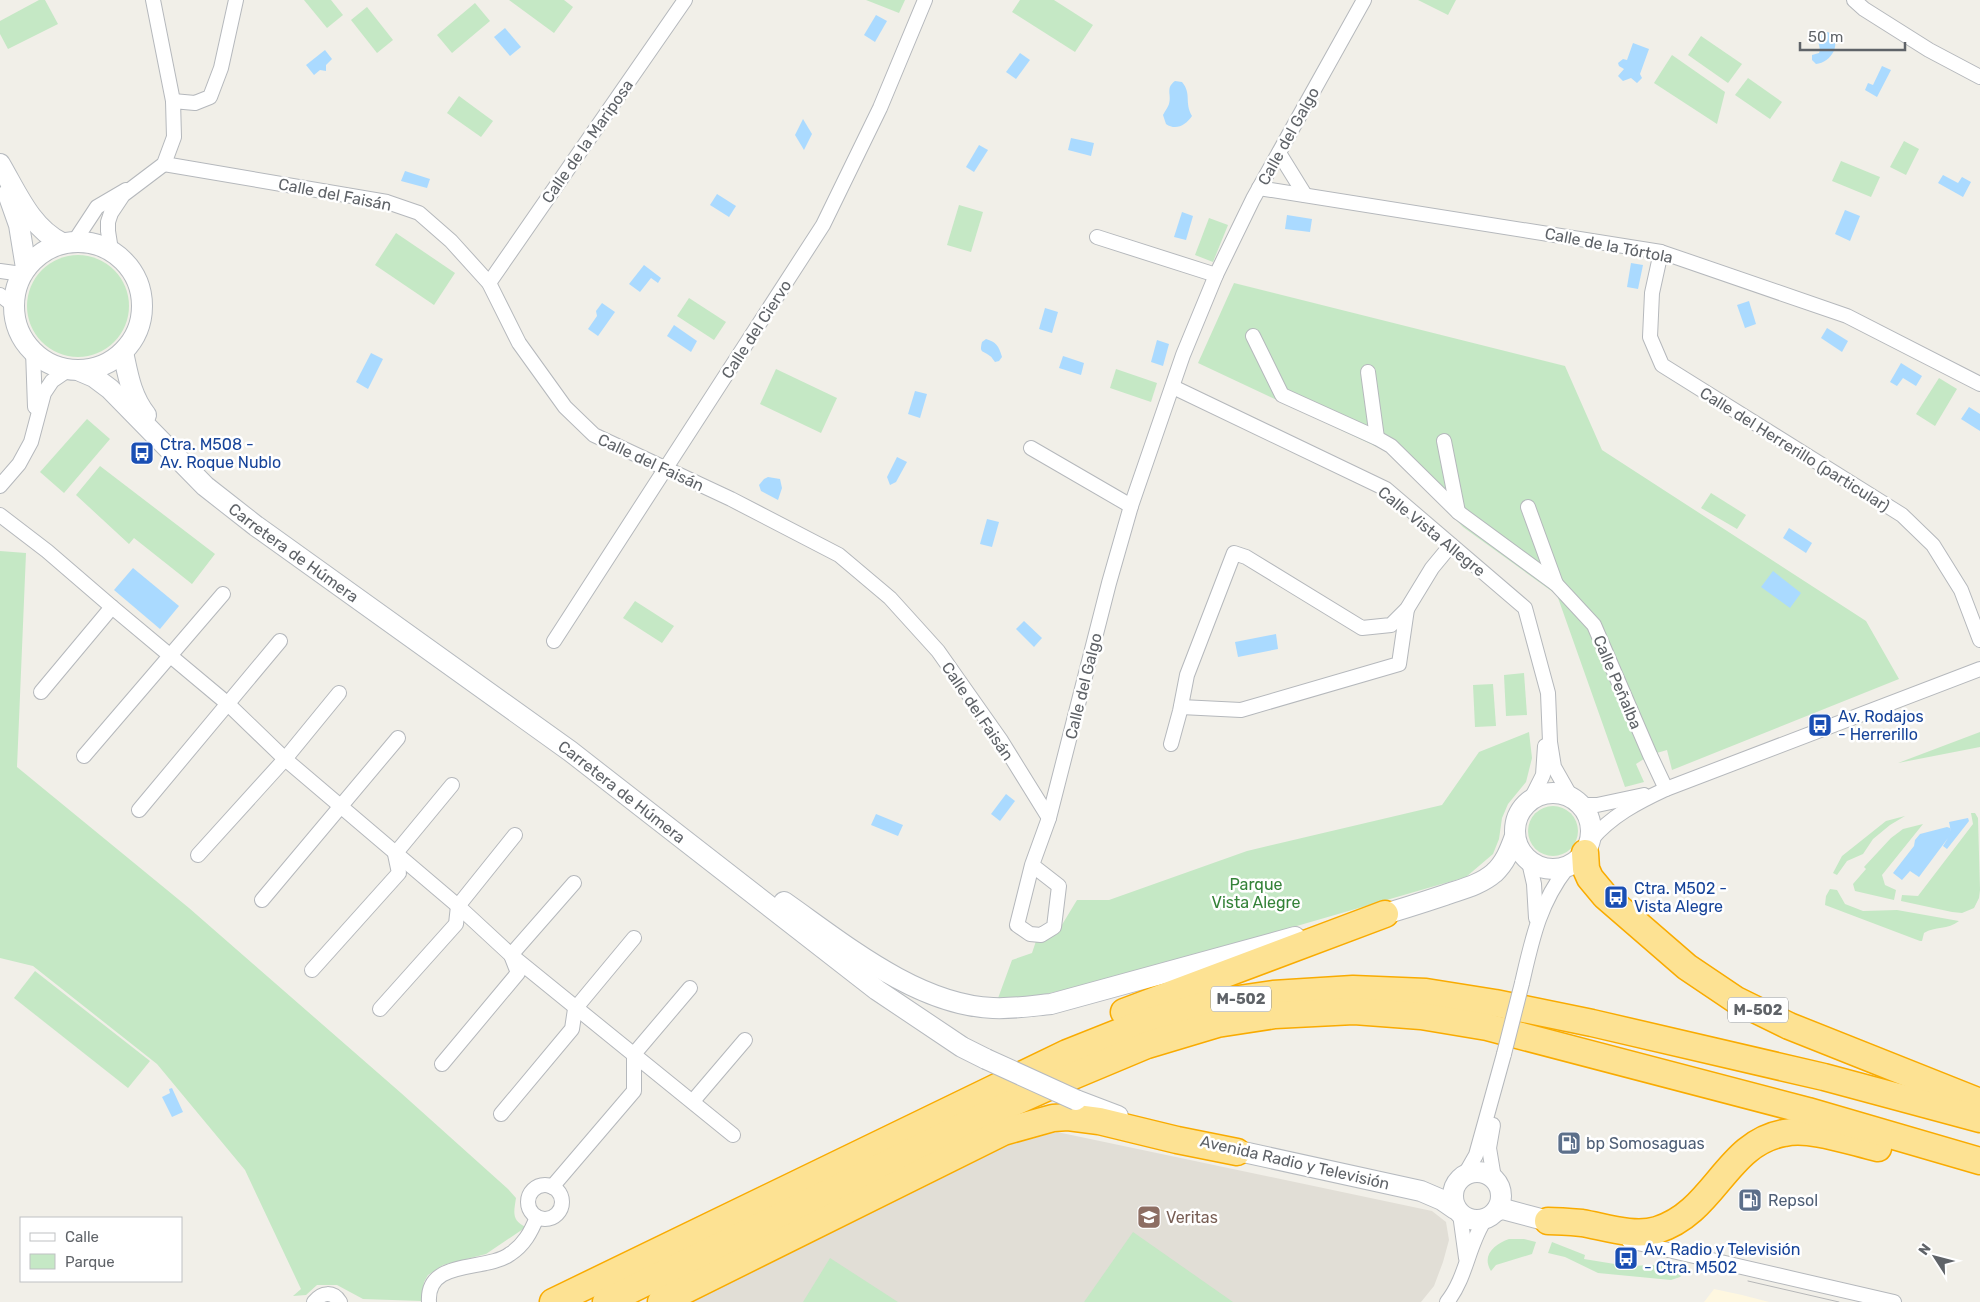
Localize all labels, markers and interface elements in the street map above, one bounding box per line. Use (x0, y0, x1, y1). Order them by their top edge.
scale bar (1800, 20, 1905, 52)
text: 50 m (1808, 28, 1843, 46)
street label: Calle de la Mariposa (538, 76, 637, 207)
street label: Calle del Galgo (1254, 84, 1323, 188)
street label: Calle del Faisán (277, 174, 393, 215)
street label: Calle de la Tórtola (1543, 224, 1675, 267)
street label: Calle del Ciervo (717, 276, 795, 382)
street label: Calle del Herrerillo (particular) (1696, 383, 1893, 516)
street label: Calle del Faisán (595, 430, 707, 495)
place label: Ctra. M508 - Av. Roque Nublo (160, 435, 281, 472)
bus stop icon: Ctra. M508 - Av. Roque Nublo (129, 440, 155, 466)
street label: Calle Vista Allegre (1374, 482, 1489, 581)
street label: Carretera de Húmera (225, 499, 362, 606)
street label: Calle del Galgo (1061, 631, 1106, 741)
street label: Calle Peñalba (1589, 632, 1646, 732)
street label: Calle del Faisán (938, 658, 1018, 764)
place label: Av. Rodajos - Herrerillo (1838, 707, 1924, 744)
bus stop icon: Av. Rodajos - Herrerillo (1807, 712, 1833, 738)
street label: Carretera de Húmera (554, 737, 689, 847)
park label: Parque Vista Alegre (1211, 875, 1301, 912)
place label: Ctra. M502 - Vista Alegre (1634, 879, 1727, 916)
bus stop icon: Ctra. M502 - Vista Alegre (1603, 884, 1629, 910)
road number: M-502 (1211, 986, 1271, 1012)
road number: M-502 (1728, 998, 1788, 1022)
fuel station icon: bp Somosaguas (1556, 1130, 1582, 1156)
street label: Avenida Radio y Televisión (1198, 1131, 1391, 1194)
place label: bp Somosaguas (1586, 1134, 1705, 1153)
fuel station icon: Repsol (1737, 1187, 1763, 1213)
place label: Repsol (1768, 1191, 1818, 1210)
school or university icon: Veritas (1136, 1204, 1162, 1230)
place label: Veritas (1166, 1208, 1218, 1227)
legend (20, 1217, 182, 1282)
text: Calle (65, 1228, 99, 1246)
north arrow (1910, 1232, 1960, 1282)
place label: Av. Radio y Televisión - Ctra. M502 (1644, 1240, 1800, 1277)
text: N (1915, 1241, 1935, 1259)
bus stop icon: Av. Radio y Televisión - Ctra. M502 (1613, 1245, 1639, 1271)
text: Parque (65, 1253, 115, 1271)

